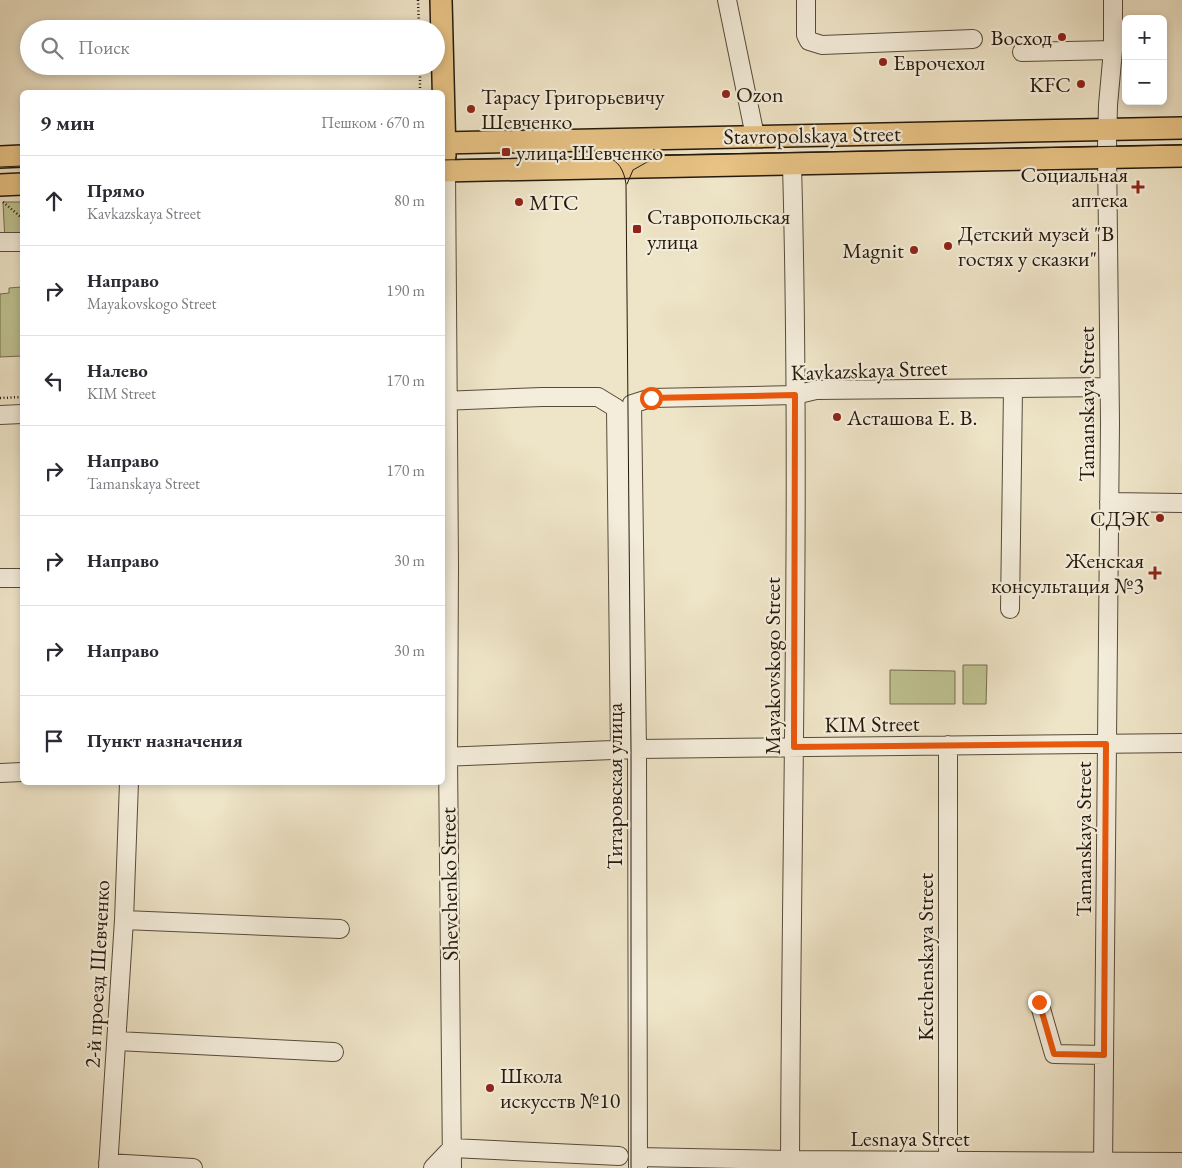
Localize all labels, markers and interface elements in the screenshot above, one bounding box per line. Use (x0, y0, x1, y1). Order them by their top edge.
map controls (1122, 15, 1167, 105)
button: + (1122, 15, 1167, 60)
search box (20, 20, 445, 75)
place label: Восход (991, 23, 1052, 52)
marker: Восход (1056, 31, 1068, 43)
icon: search (38, 34, 66, 62)
text: Поиск (78, 35, 130, 60)
place label: Еврочехол (893, 48, 985, 77)
marker: Еврочехол (877, 56, 889, 68)
button: − (1122, 60, 1167, 105)
place label: KFC (1029, 70, 1071, 99)
marker: KFC (1075, 78, 1087, 90)
place label: Ozon (736, 80, 784, 109)
place label: Тарасу Григорьевичу Шевченко (481, 82, 665, 136)
marker: Ozon (720, 88, 732, 100)
marker: Тарасу Григорьевичу Шевченко (465, 103, 477, 115)
text: 9 мин (40, 109, 95, 136)
text: Пешком · 670 m (321, 112, 425, 133)
street label: Stavropolskaya Street (723, 119, 901, 151)
place label: улица Шевченко (516, 138, 663, 167)
marker: улица Шевченко (500, 146, 512, 158)
place label: Социальная аптека (1021, 160, 1128, 214)
text: Прямо (87, 178, 145, 203)
marker: Социальная аптека (1132, 181, 1144, 193)
icon: ahead (40, 187, 68, 215)
place label: МТС (529, 188, 579, 217)
text: 80 m (394, 190, 425, 211)
marker: МТС (513, 196, 525, 208)
place label: Ставропольская улица (647, 202, 791, 256)
text: Kavkazskaya Street (87, 203, 201, 224)
place label: Детский музей "В гостях у сказки" (958, 219, 1114, 273)
marker: Ставропольская улица (631, 223, 643, 235)
place label: Magnit (842, 236, 904, 265)
marker: Детский музей "В гостях у сказки" (942, 240, 954, 252)
marker: Magnit (908, 244, 920, 256)
text: Направо (87, 268, 159, 293)
icon: right (40, 277, 68, 305)
text: 190 m (386, 280, 425, 301)
text: Mayakovskogo Street (87, 293, 217, 314)
street label: Tamanskaya Street (1072, 326, 1101, 482)
street label: Kavkazskaya Street (790, 353, 948, 387)
text: Налево (87, 358, 148, 383)
icon: left (40, 367, 68, 395)
text: 170 m (386, 370, 425, 391)
text: KIM Street (87, 383, 156, 404)
route start (640, 387, 663, 410)
place label: Асташова Е. В. (846, 403, 977, 432)
marker: Асташова Е. В. (831, 411, 843, 423)
text: Направо (87, 448, 159, 473)
icon: right (40, 457, 68, 485)
text: 170 m (386, 460, 425, 481)
text: Tamanskaya Street (87, 473, 200, 494)
place label: СДЭК (1090, 504, 1150, 533)
marker: СДЭК (1154, 512, 1166, 524)
place label: Женская консультация №3 (991, 546, 1144, 600)
icon: right (40, 547, 68, 575)
text: Направо (87, 548, 159, 573)
text: 30 m (394, 550, 425, 571)
marker: Женская консультация №3 (1148, 566, 1162, 580)
street label: Mayakovskogo Street (758, 577, 787, 755)
icon: right (40, 637, 68, 665)
text: Направо (87, 638, 159, 663)
text: 30 m (394, 640, 425, 661)
street label: Титаровская улица (600, 702, 629, 869)
street label: KIM Street (824, 709, 920, 739)
icon: arrive (40, 727, 68, 755)
text: Пункт назначения (87, 728, 243, 753)
street label: Tamanskaya Street (1069, 761, 1098, 917)
street label: Shevchenko Street (433, 807, 465, 961)
street label: Kerchenskaya Street (911, 873, 940, 1041)
street label: 2-й проезд Шевченко (78, 879, 116, 1069)
route end (1028, 991, 1051, 1014)
place label: Школа искусств №10 (500, 1061, 621, 1115)
marker: Школа искусств №10 (484, 1082, 496, 1094)
street label: Lesnaya Street (850, 1124, 970, 1153)

